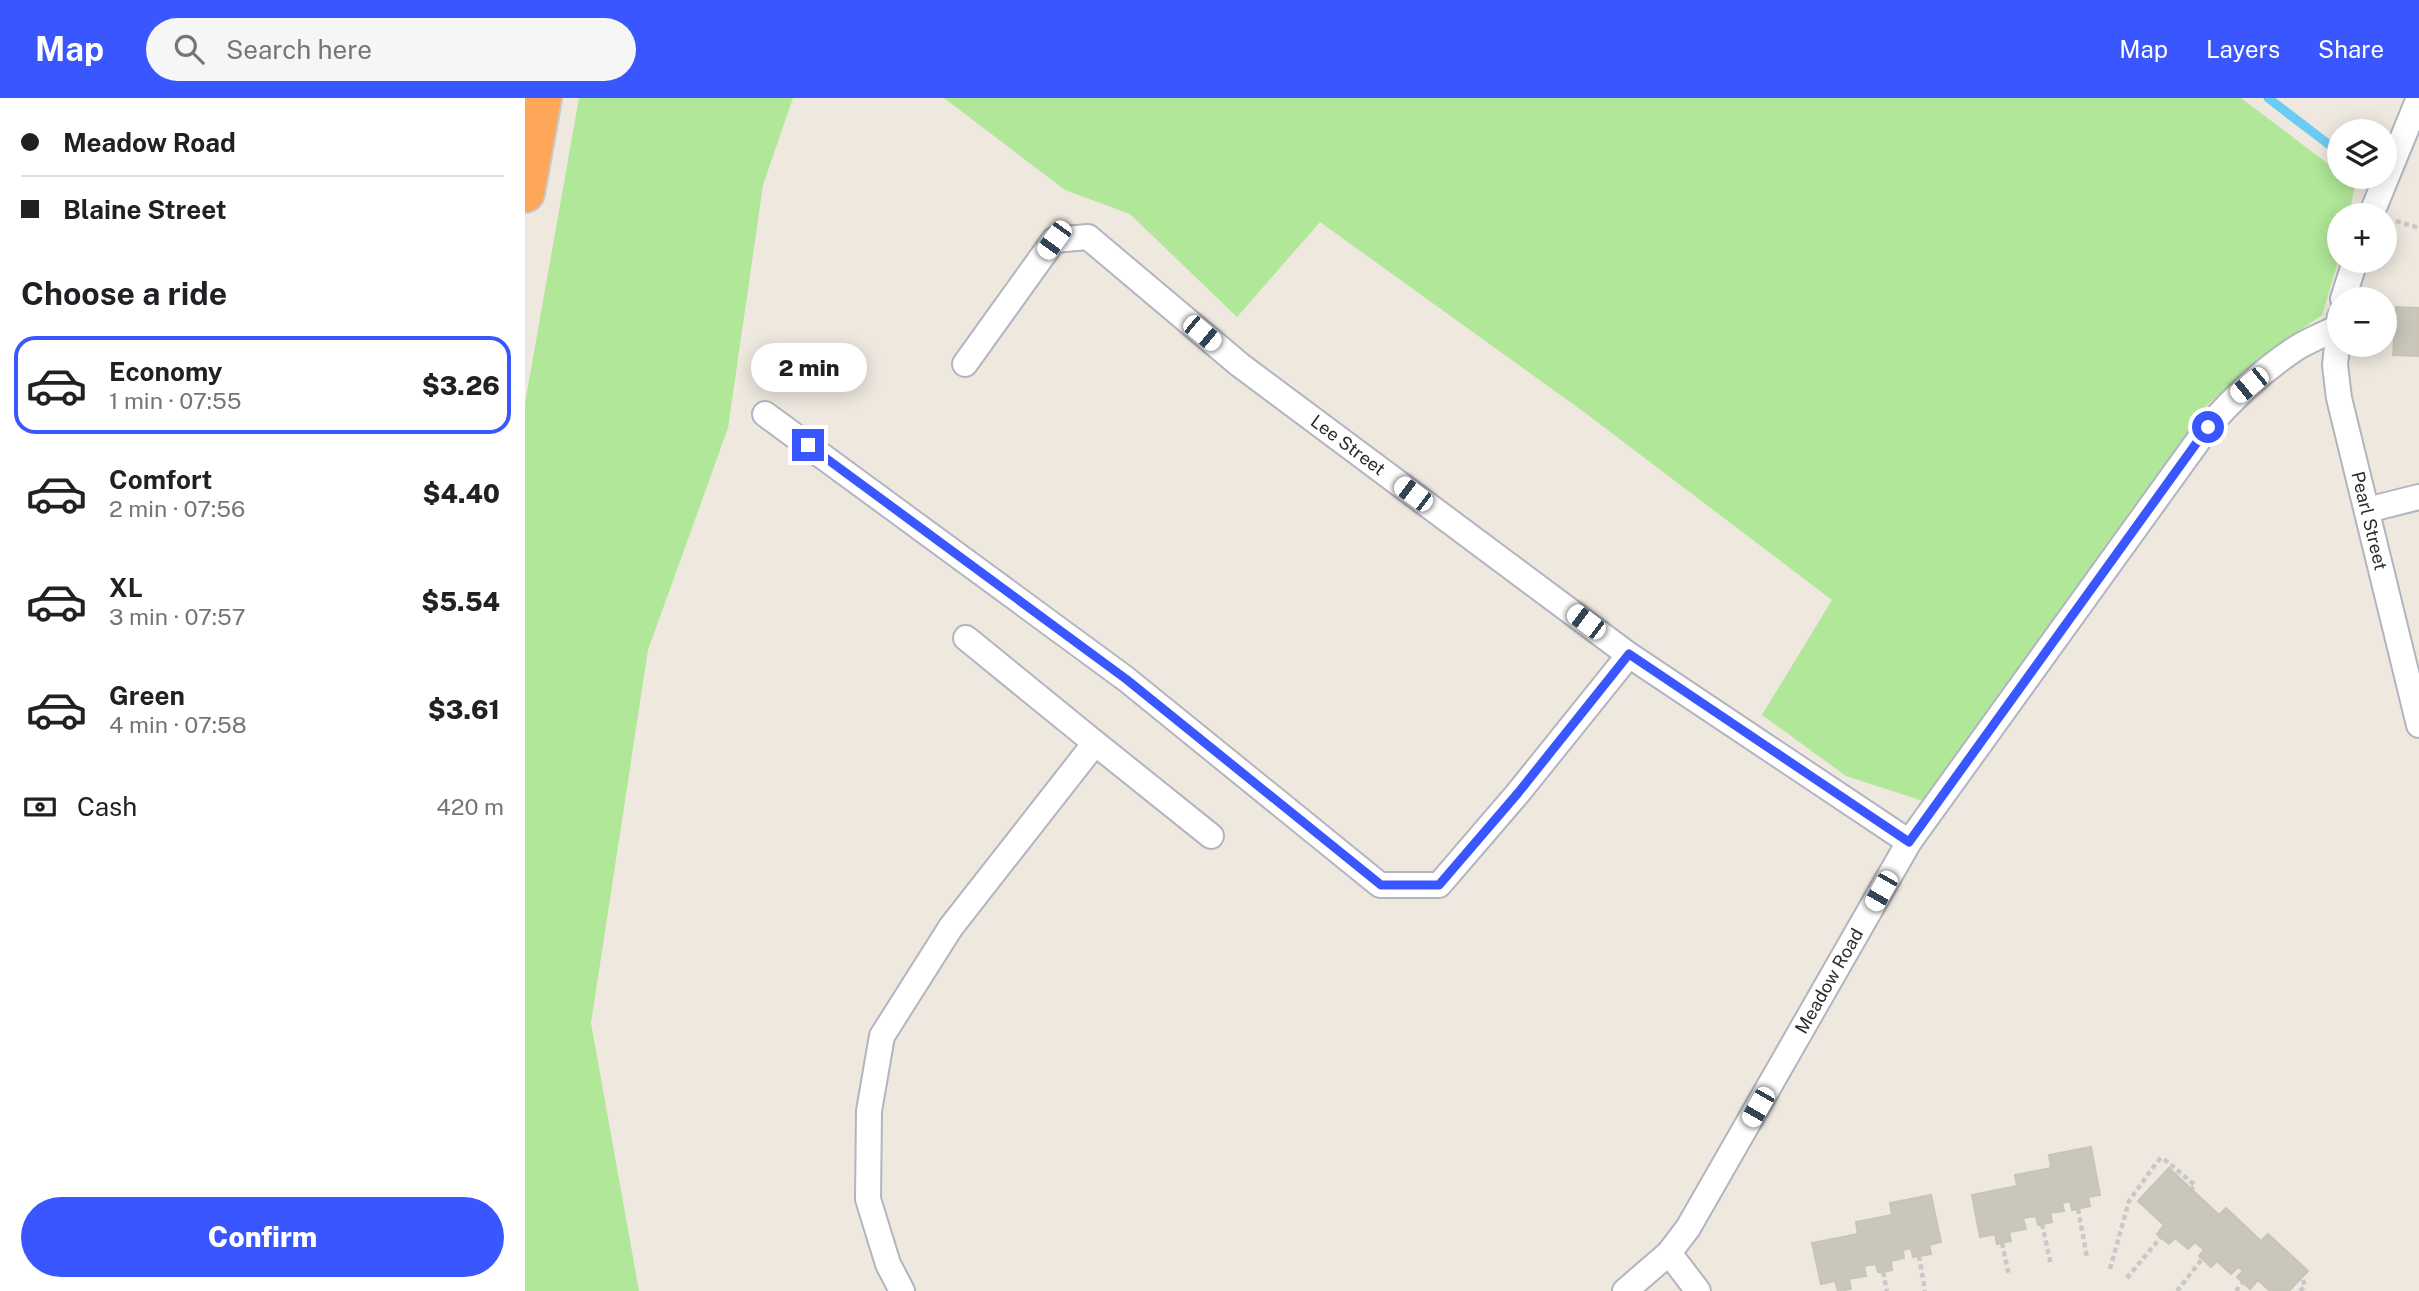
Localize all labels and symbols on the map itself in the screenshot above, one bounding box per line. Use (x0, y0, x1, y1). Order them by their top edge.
car (1034, 217, 1075, 263)
car (1180, 311, 1225, 355)
callout: 2 min (750, 344, 866, 392)
car (2227, 364, 2272, 406)
street label: Lee Street (1307, 410, 1389, 480)
route start (2192, 411, 2224, 443)
route end (792, 429, 824, 461)
street label: Pearl Street (2347, 469, 2392, 572)
car (1390, 473, 1437, 515)
car (1563, 601, 1610, 643)
car (1862, 868, 1901, 914)
street label: Meadow Road (1791, 925, 1867, 1037)
car (1739, 1084, 1778, 1130)

